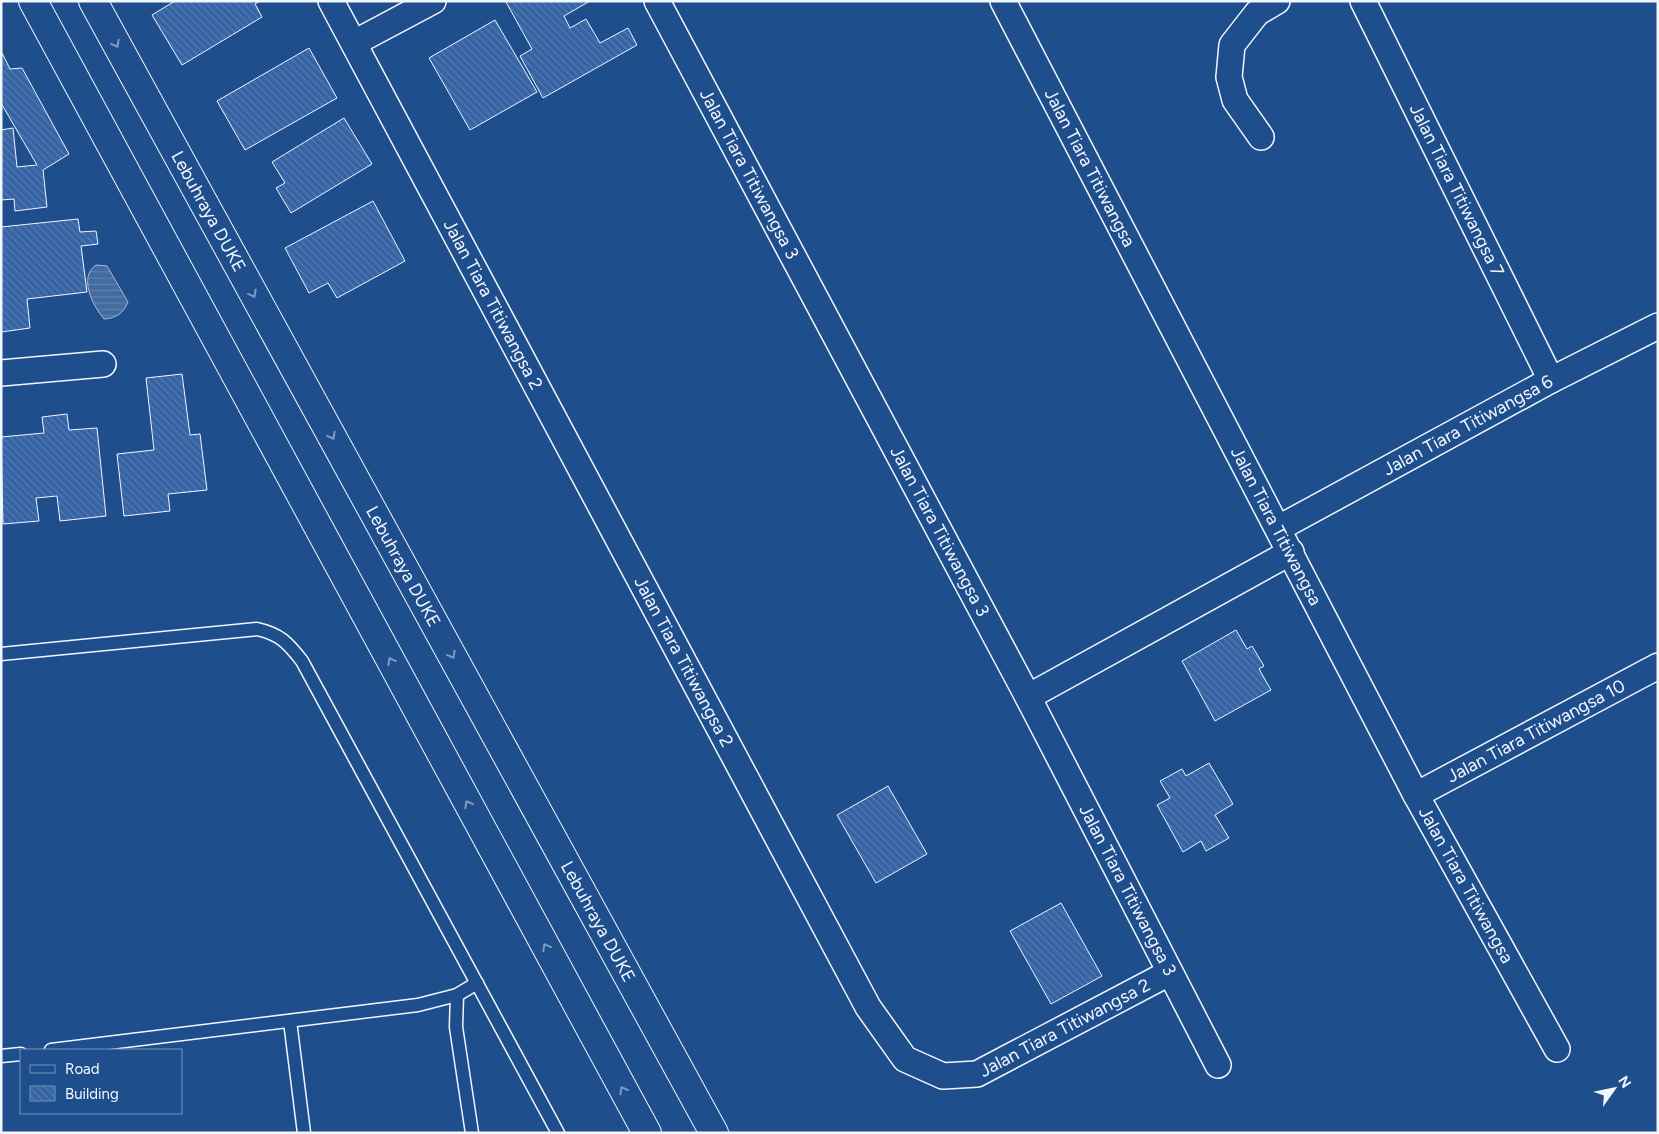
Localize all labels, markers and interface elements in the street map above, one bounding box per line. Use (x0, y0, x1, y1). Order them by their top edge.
one-way arrow (110, 39, 120, 48)
street label: Jalan Tiara Titiwangsa 3 (695, 85, 804, 263)
street label: Jalan Tiara Titiwangsa (1039, 85, 1140, 251)
street label: Jalan Tiara Titiwangsa 7 (1405, 100, 1509, 280)
street label: Lebuhraya DUKE (166, 147, 250, 276)
street label: Jalan Tiara Titiwangsa 2 (439, 215, 547, 394)
one-way arrow (247, 288, 257, 297)
street label: Jalan Tiara Titiwangsa 6 (1379, 370, 1557, 480)
one-way arrow (325, 431, 335, 440)
street label: Jalan Tiara Titiwangsa 3 (885, 442, 994, 620)
street label: Jalan Tiara Titiwangsa (1226, 443, 1326, 609)
street label: Lebuhraya DUKE (361, 502, 445, 631)
street label: Jalan Tiara Titiwangsa 2 (629, 573, 738, 751)
one-way arrow (446, 650, 456, 659)
one-way arrow (387, 658, 397, 667)
street label: Jalan Tiara Titiwangsa 10 (1443, 675, 1629, 788)
one-way arrow (465, 800, 475, 809)
street label: Jalan Tiara Titiwangsa 3 (1074, 801, 1181, 979)
street label: Jalan Tiara Titiwangsa (1414, 803, 1518, 967)
street label: Lebuhraya DUKE (556, 857, 640, 986)
one-way arrow (542, 943, 552, 952)
street label: Jalan Tiara Titiwangsa 2 (975, 974, 1154, 1082)
legend (20, 1049, 182, 1114)
text: Road (65, 1060, 100, 1078)
north arrow (1589, 1064, 1639, 1114)
text: N (1614, 1073, 1635, 1091)
text: Building (65, 1085, 119, 1103)
one-way arrow (619, 1086, 629, 1095)

